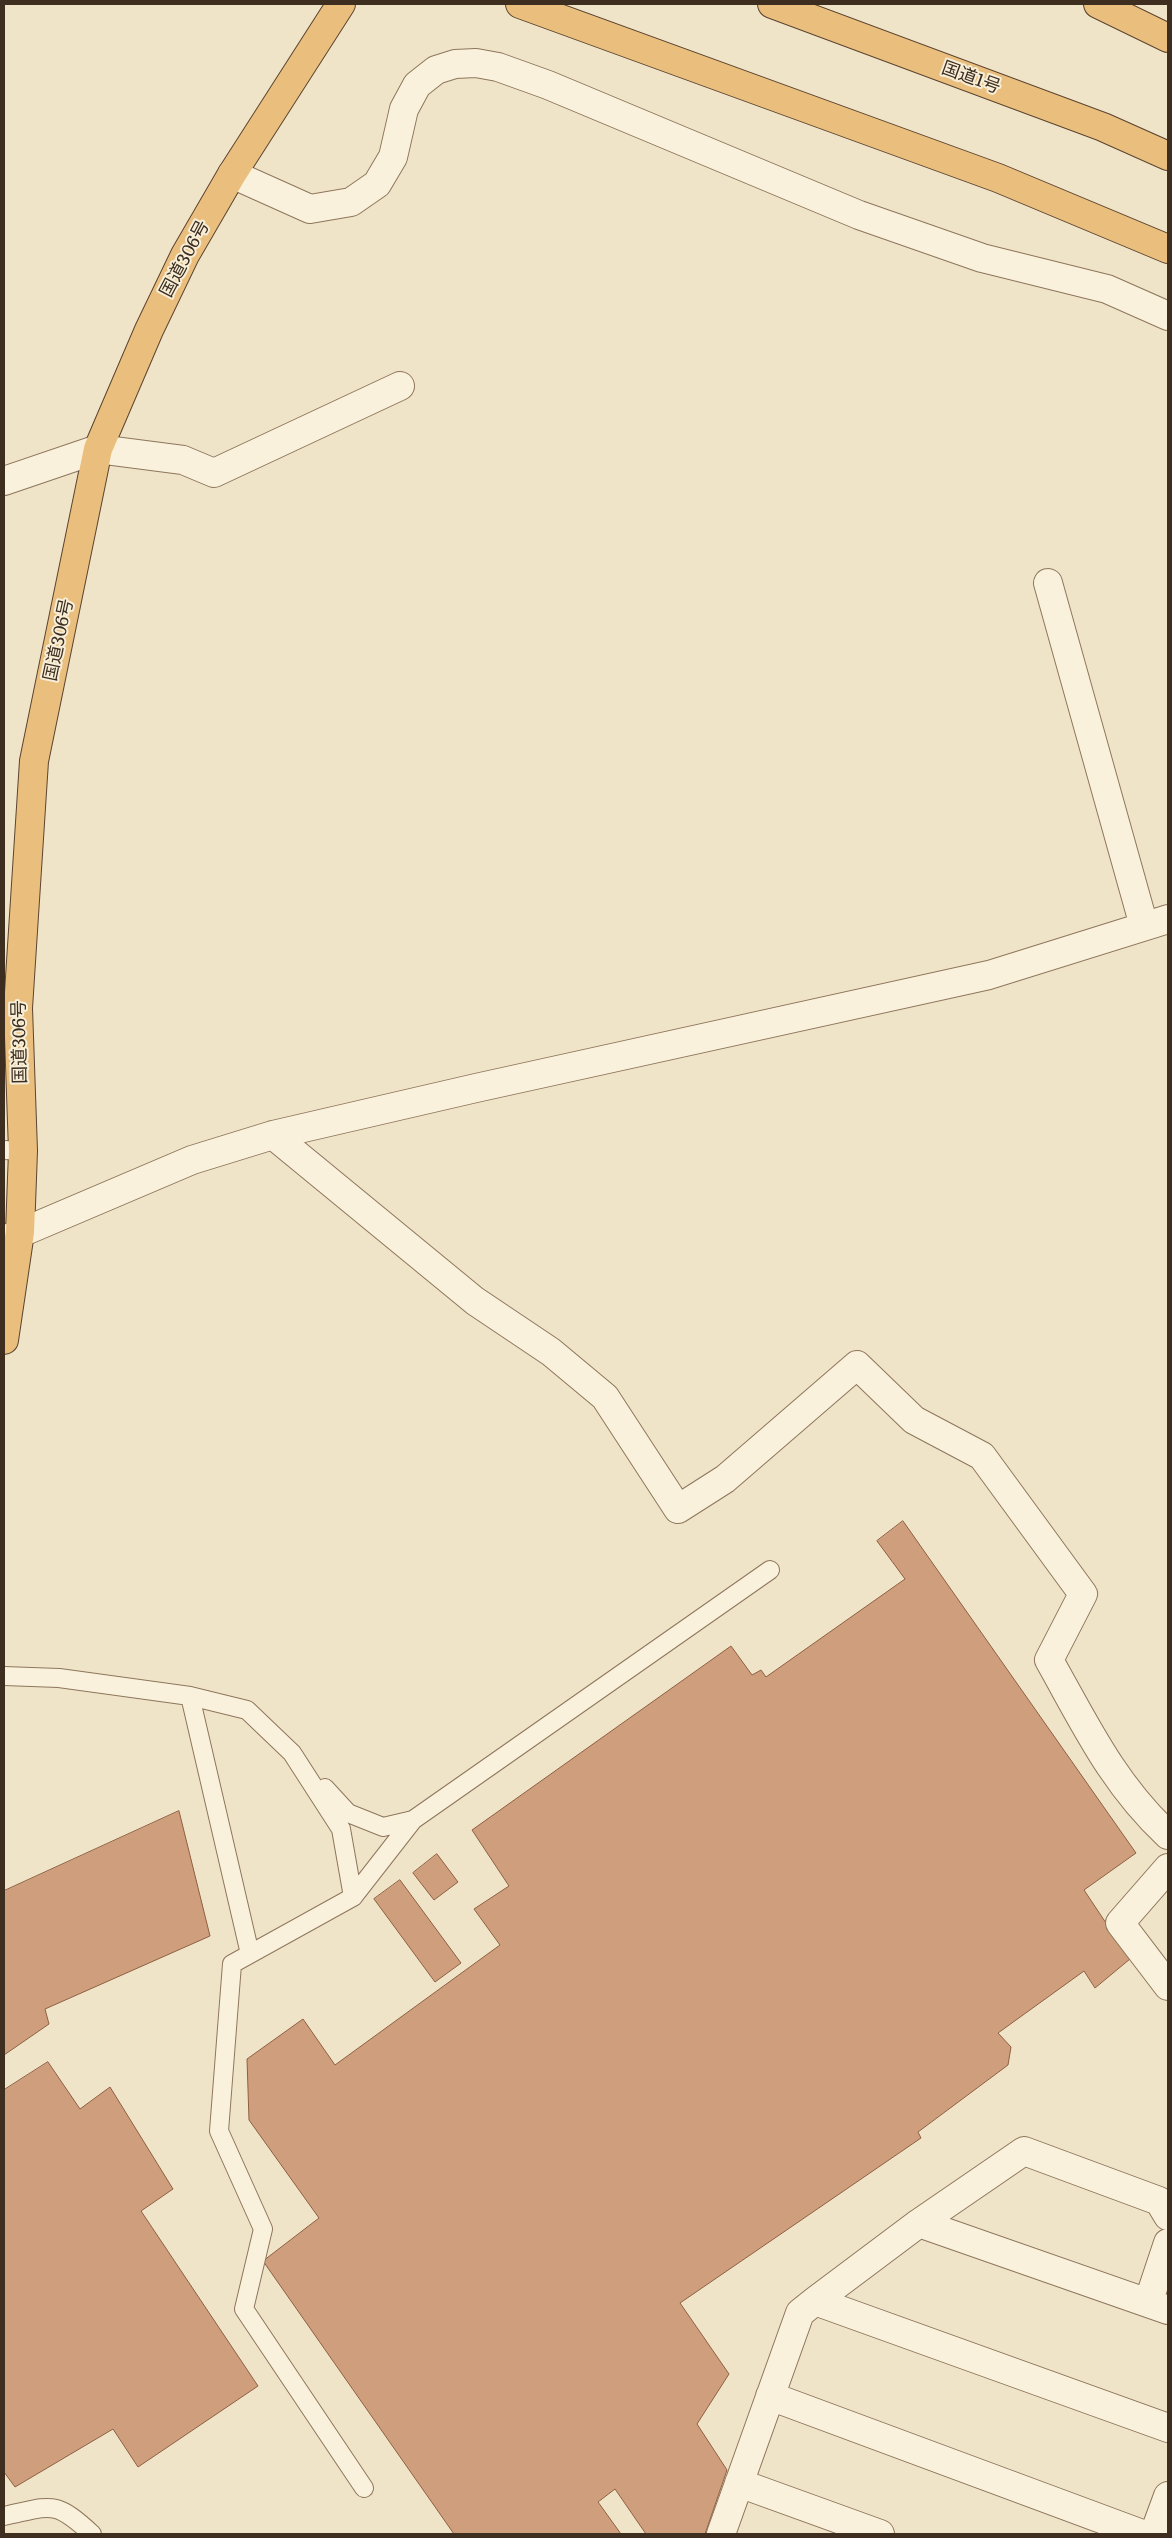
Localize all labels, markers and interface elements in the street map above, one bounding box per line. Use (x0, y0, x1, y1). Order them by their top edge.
street label: 国道1号 (938, 57, 1004, 99)
street label: 国道306号 (156, 217, 214, 301)
street label: 国道306号 (40, 597, 78, 683)
street label: 国道306号 (8, 1000, 32, 1084)

